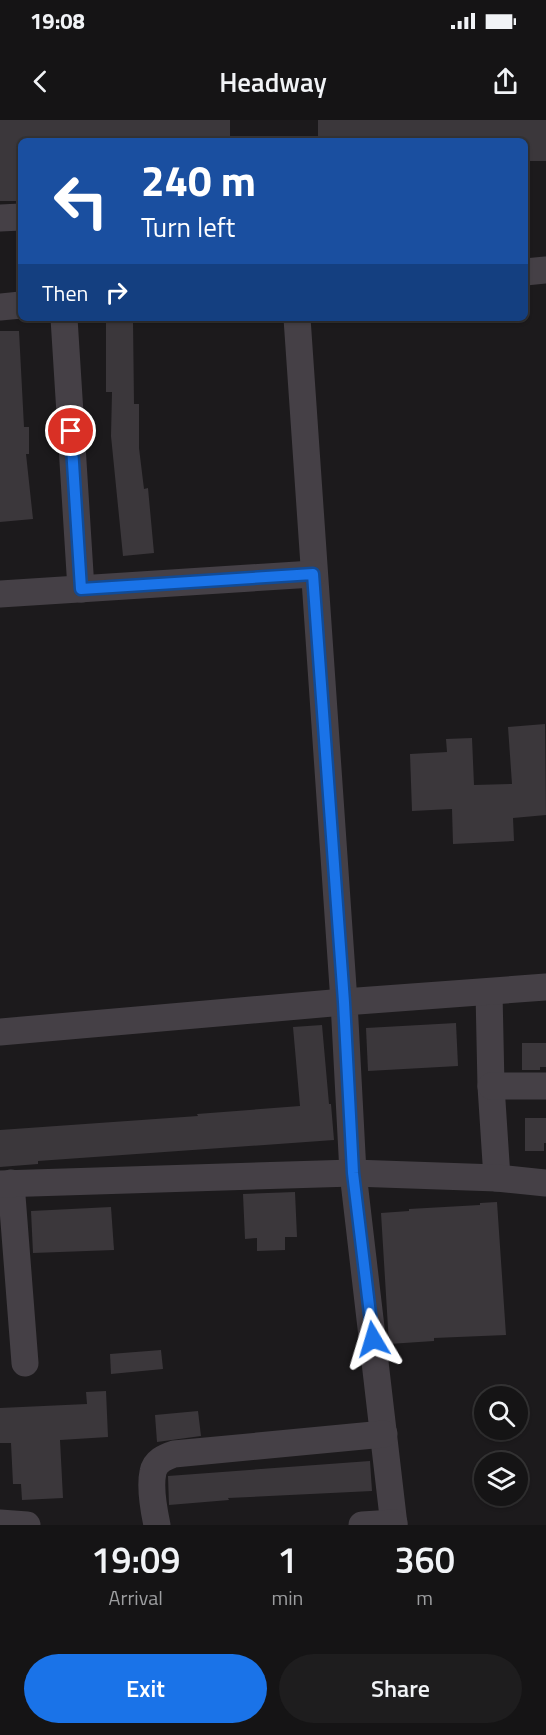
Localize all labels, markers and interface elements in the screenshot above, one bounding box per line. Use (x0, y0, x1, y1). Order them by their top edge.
text: 19:08 (30, 4, 85, 38)
text: Headway (219, 61, 327, 102)
icon: back (24, 65, 57, 98)
icon: share (489, 65, 522, 98)
text: 240 m (141, 148, 256, 212)
icon: left (42, 162, 120, 240)
text: Turn left (141, 206, 235, 247)
text: Then (42, 276, 88, 310)
icon: right (100, 276, 133, 309)
pin (45, 405, 96, 456)
icon: arrive (54, 414, 87, 447)
position arrow (341, 1307, 405, 1371)
map controls (474, 1386, 528, 1506)
button: search (474, 1386, 528, 1440)
button: layers (474, 1452, 528, 1506)
text: 19:09 (91, 1532, 180, 1587)
text: 1 (277, 1532, 297, 1587)
text: 360 (394, 1532, 455, 1587)
text: Arrival (109, 1582, 163, 1613)
text: min (271, 1582, 303, 1613)
text: m (416, 1582, 433, 1613)
button: Exit (24, 1654, 267, 1723)
button: Share (279, 1654, 522, 1723)

